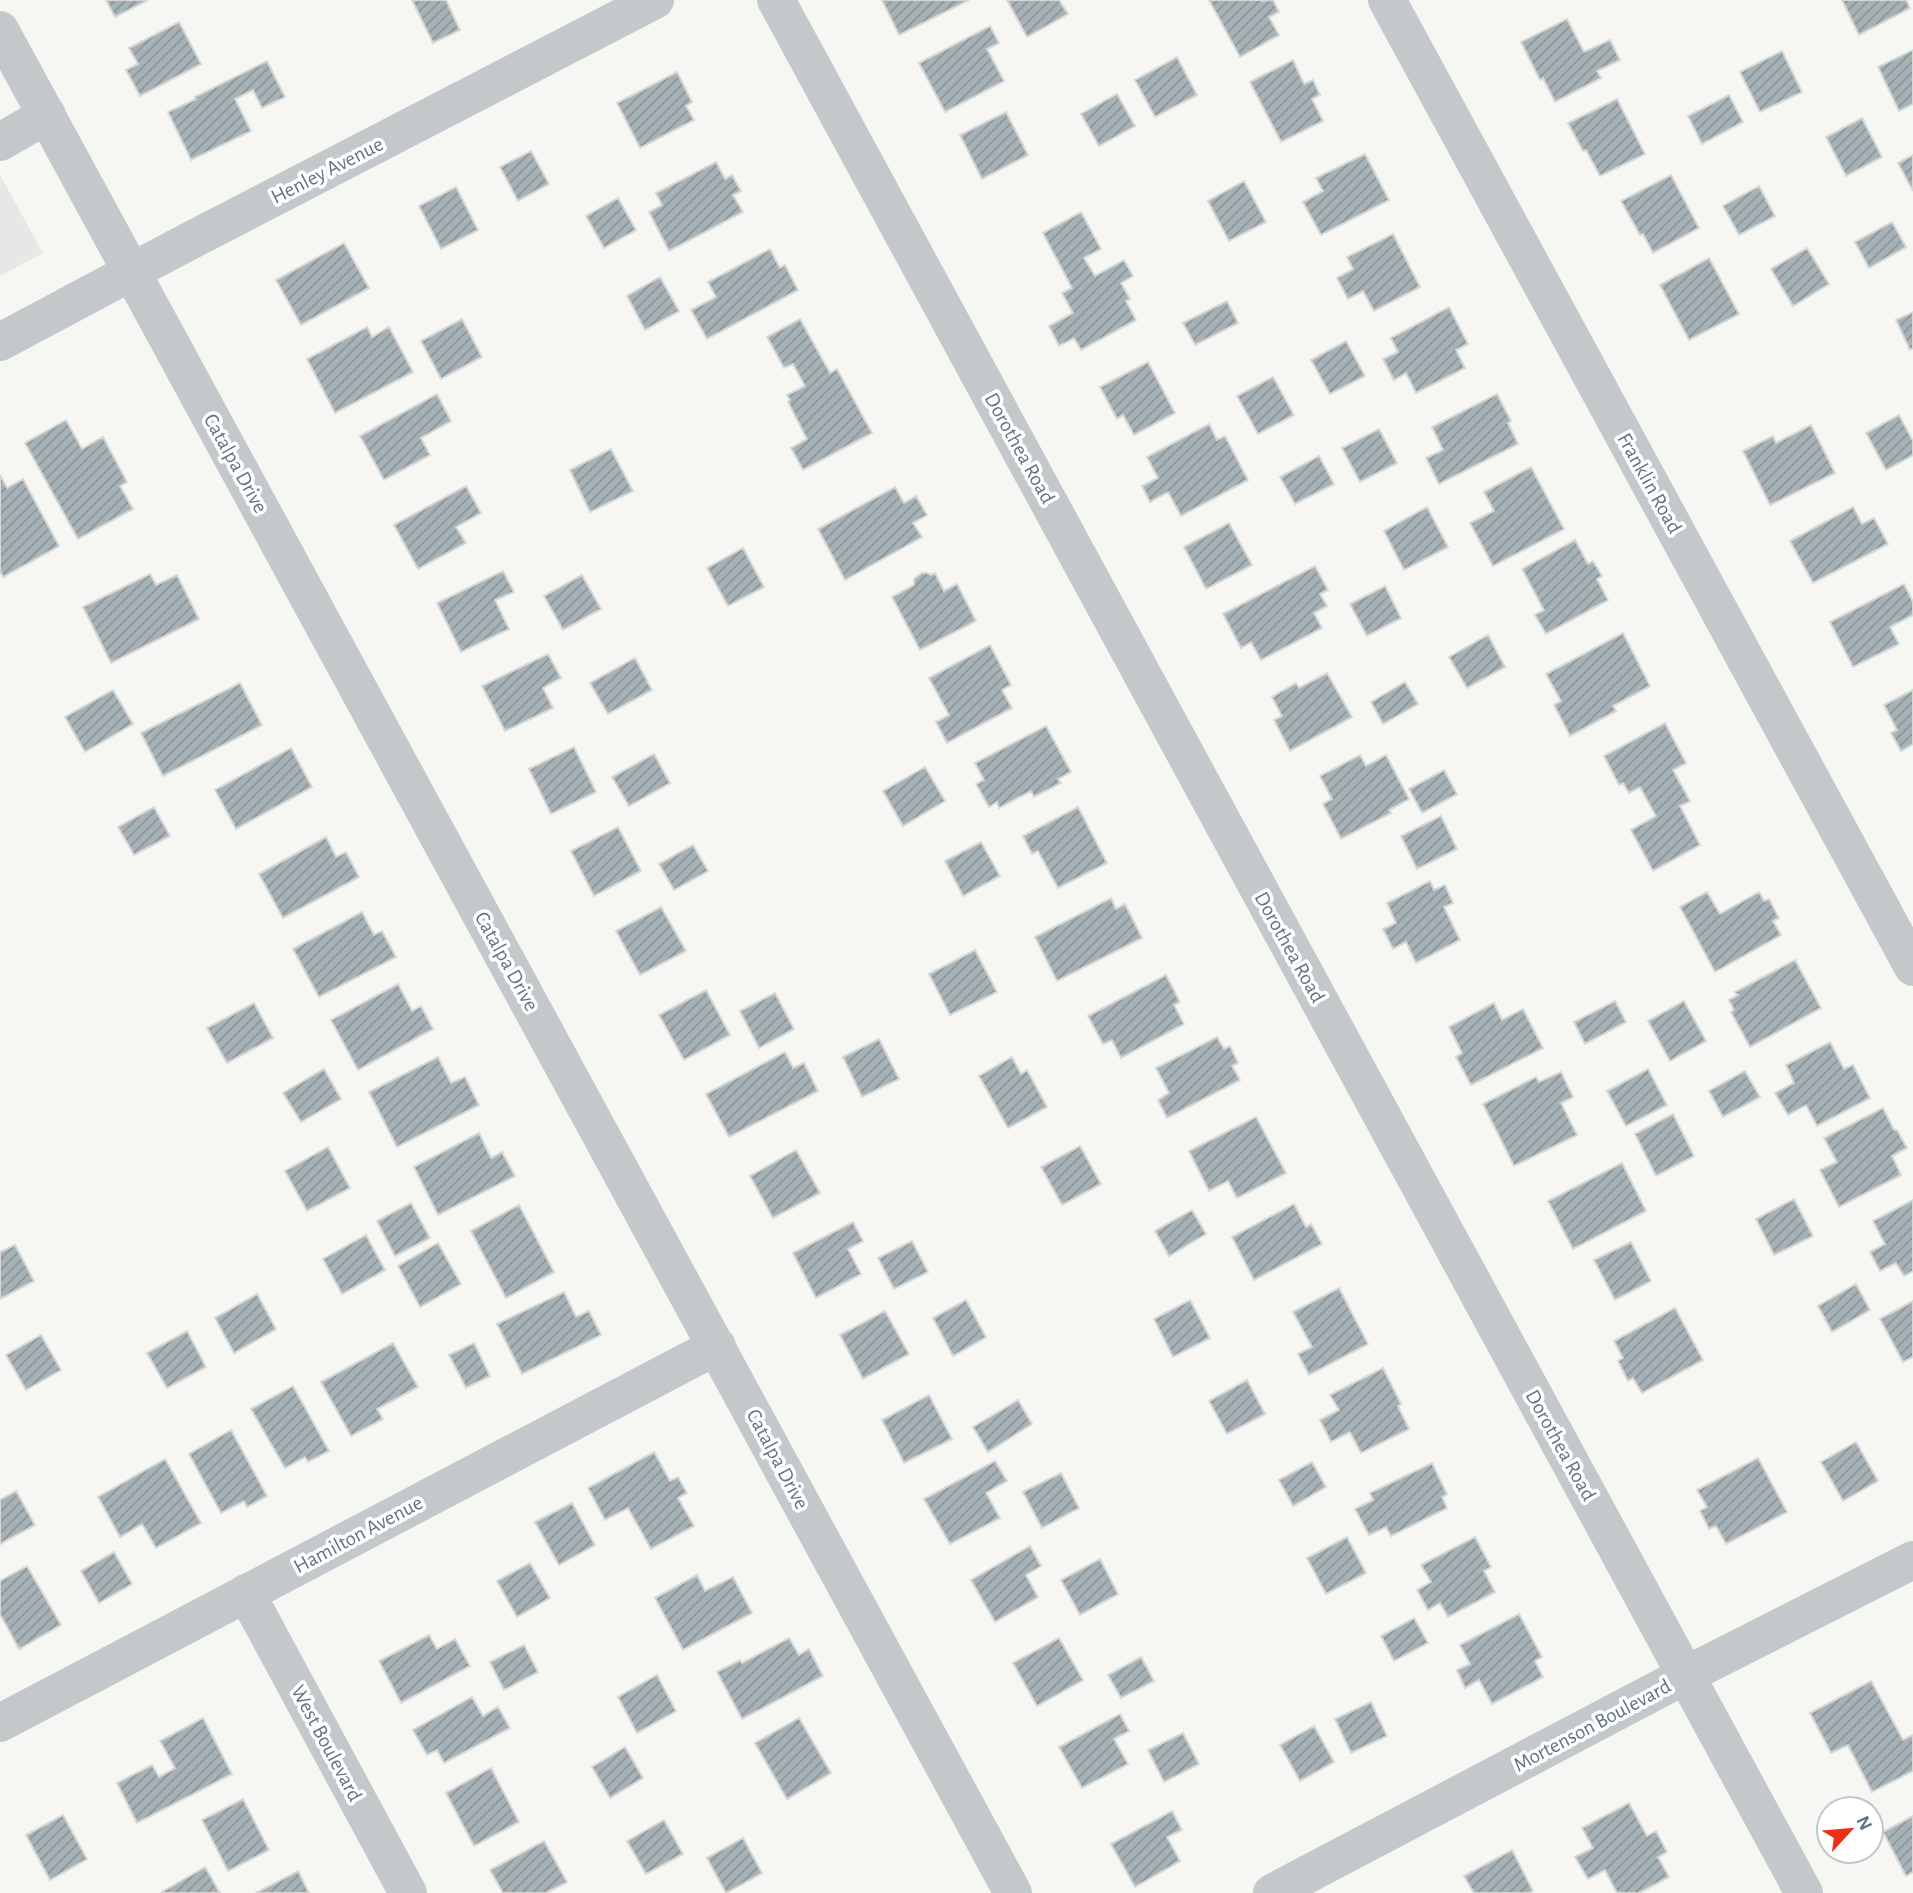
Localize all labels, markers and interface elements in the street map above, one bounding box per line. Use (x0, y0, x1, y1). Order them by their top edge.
street label: Henley Avenue (268, 133, 387, 208)
street label: Dorothea Road (981, 389, 1059, 507)
street label: Catalpa Drive (200, 410, 271, 516)
street label: Franklin Road (1613, 430, 1686, 537)
street label: Dorothea Road (1251, 888, 1329, 1006)
street label: Catalpa Drive (471, 908, 542, 1014)
street label: Dorothea Road (1522, 1386, 1600, 1504)
street label: Catalpa Drive (743, 1406, 813, 1513)
street label: Hamilton Avenue (290, 1492, 426, 1577)
street label: Mortenson Boulevard (1510, 1675, 1674, 1776)
street label: West Boulevard (287, 1682, 366, 1805)
north arrow (1815, 1795, 1885, 1865)
text: N (1852, 1813, 1875, 1833)

